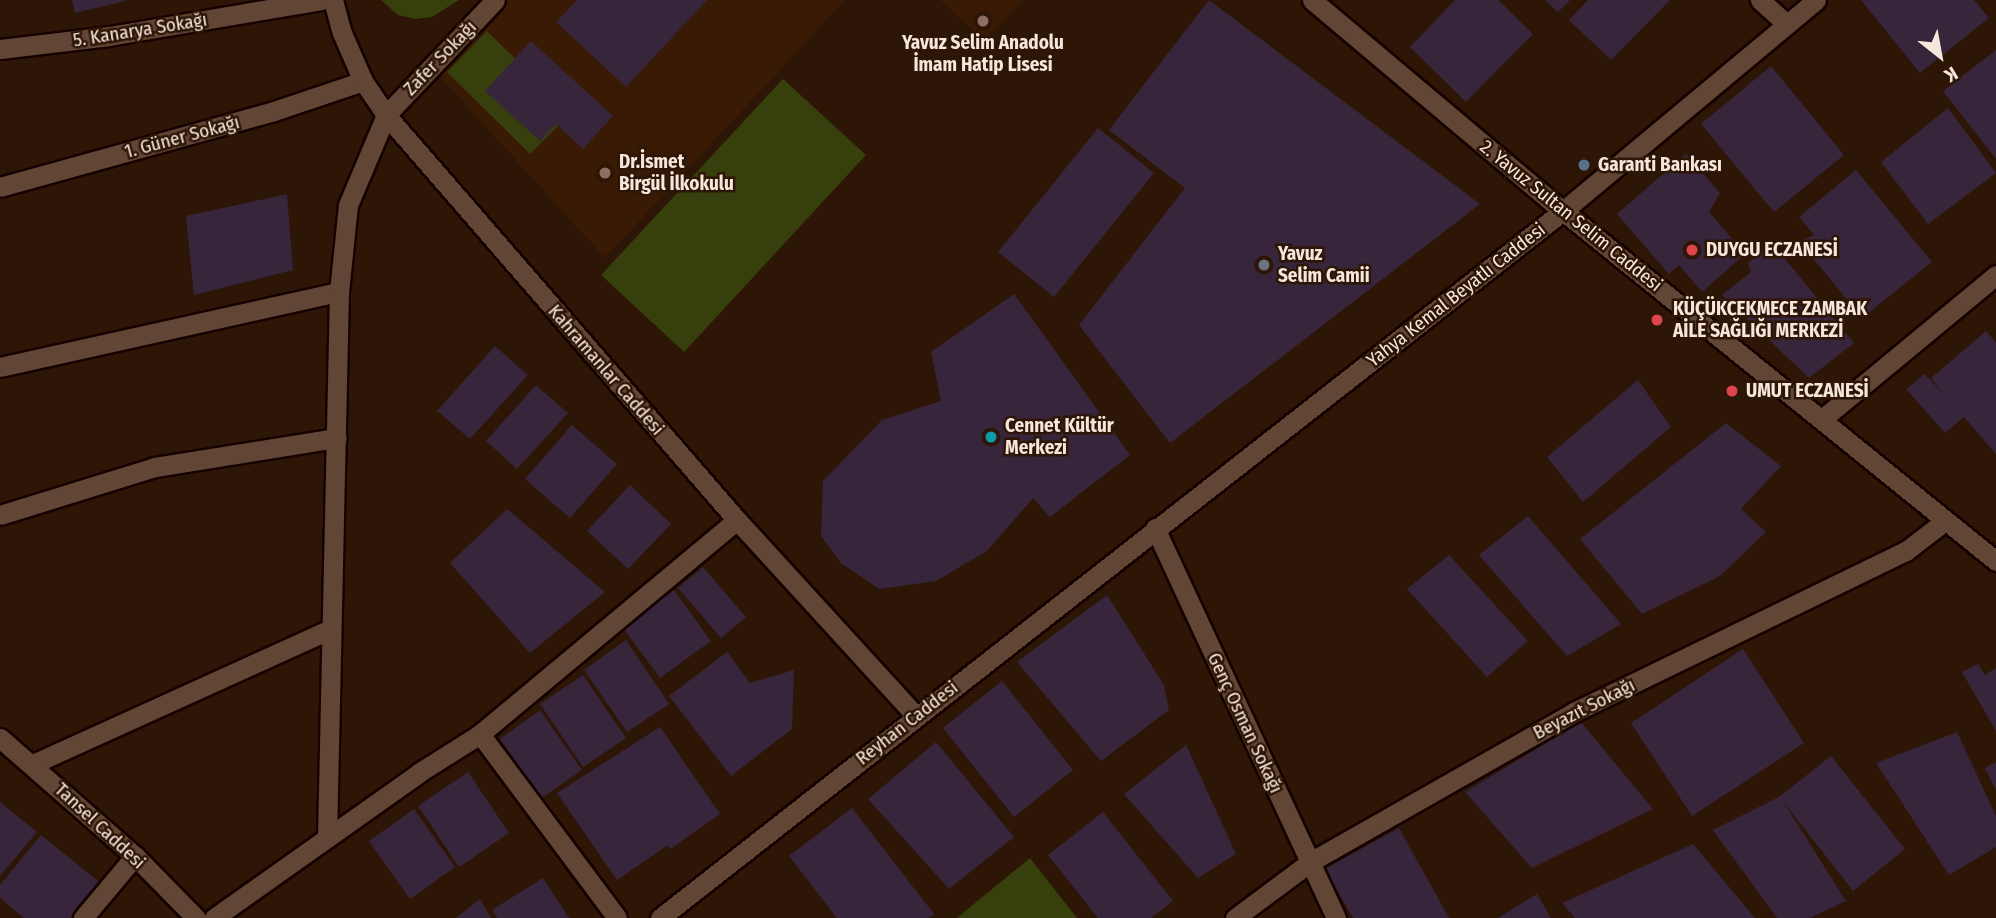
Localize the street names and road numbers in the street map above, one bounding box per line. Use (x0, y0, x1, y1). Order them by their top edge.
street label: 5. Kanarya Sokağı (71, 8, 209, 52)
street label: Zafer Sokağı (399, 16, 481, 100)
street label: 1. Güner Sokağı (122, 111, 242, 163)
street label: 2. Yavuz Sultan Selim Caddesi (1475, 136, 1667, 296)
street label: Yahya Kemal Beyatlı Caddesi (1362, 218, 1550, 372)
street label: Kahramanlar Caddesi (543, 300, 669, 440)
street label: Genç Osman Sokağı (1203, 649, 1287, 797)
street label: Beyazıt Sokağı (1529, 674, 1639, 744)
street label: Reyhan Caddesi (851, 676, 963, 770)
street label: Tansel Caddesi (50, 778, 150, 874)

